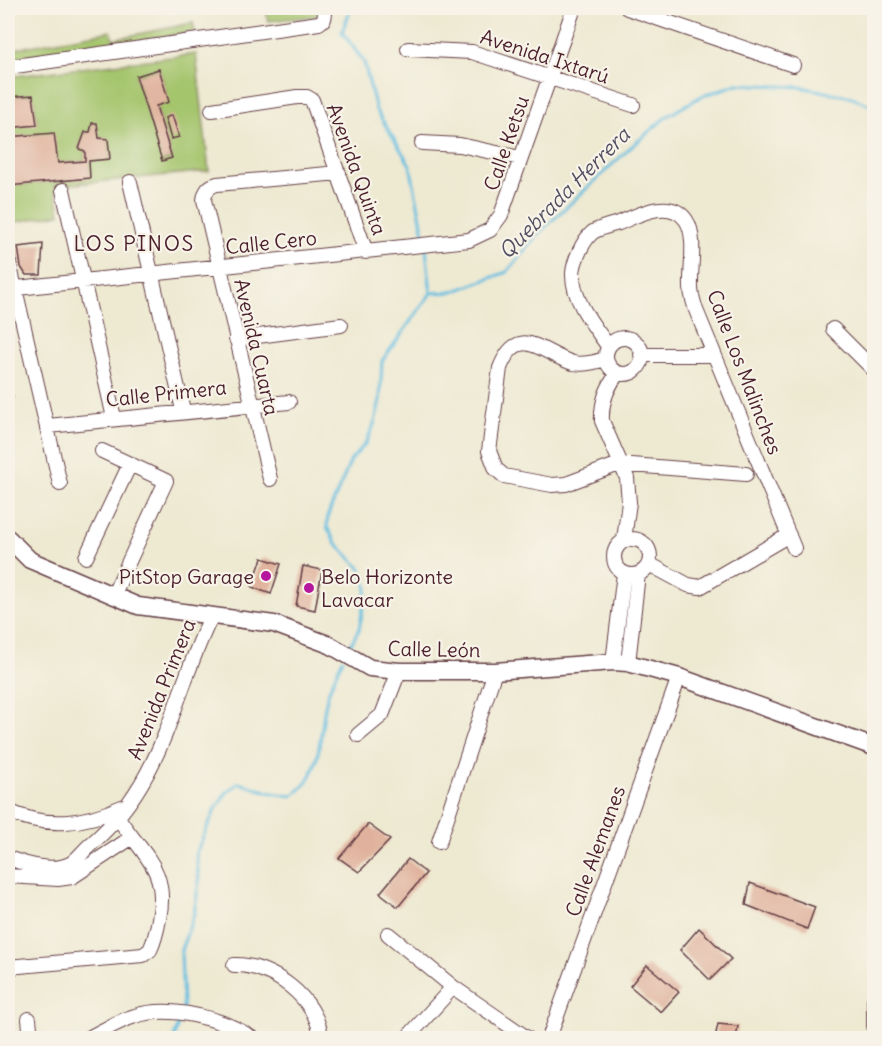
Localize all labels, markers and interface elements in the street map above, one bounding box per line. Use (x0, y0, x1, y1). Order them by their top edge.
street label: Avenida Ixtarú (478, 23, 612, 89)
street label: Calle Ketsu (478, 92, 534, 194)
street label: Avenida Quinta (322, 100, 392, 238)
water label: Quebrada Herrera (493, 121, 636, 264)
street label: Calle Cero (224, 225, 318, 259)
district label: LOS PINOS (73, 230, 195, 257)
street label: Avenida Cuarta (229, 276, 285, 418)
street label: Calle Los Malinches (702, 286, 788, 458)
street label: Calle Primera (104, 374, 228, 412)
place label: PitStop Garage (119, 564, 254, 589)
place label: Belo Horizonte Lavacar (321, 564, 453, 612)
marker: PitStop Garage (259, 569, 273, 583)
marker: Belo Horizonte Lavacar (302, 581, 316, 595)
street label: Avenida Primera (121, 615, 201, 763)
street label: Calle León (387, 636, 481, 662)
street label: Calle Alemanes (560, 782, 630, 920)

